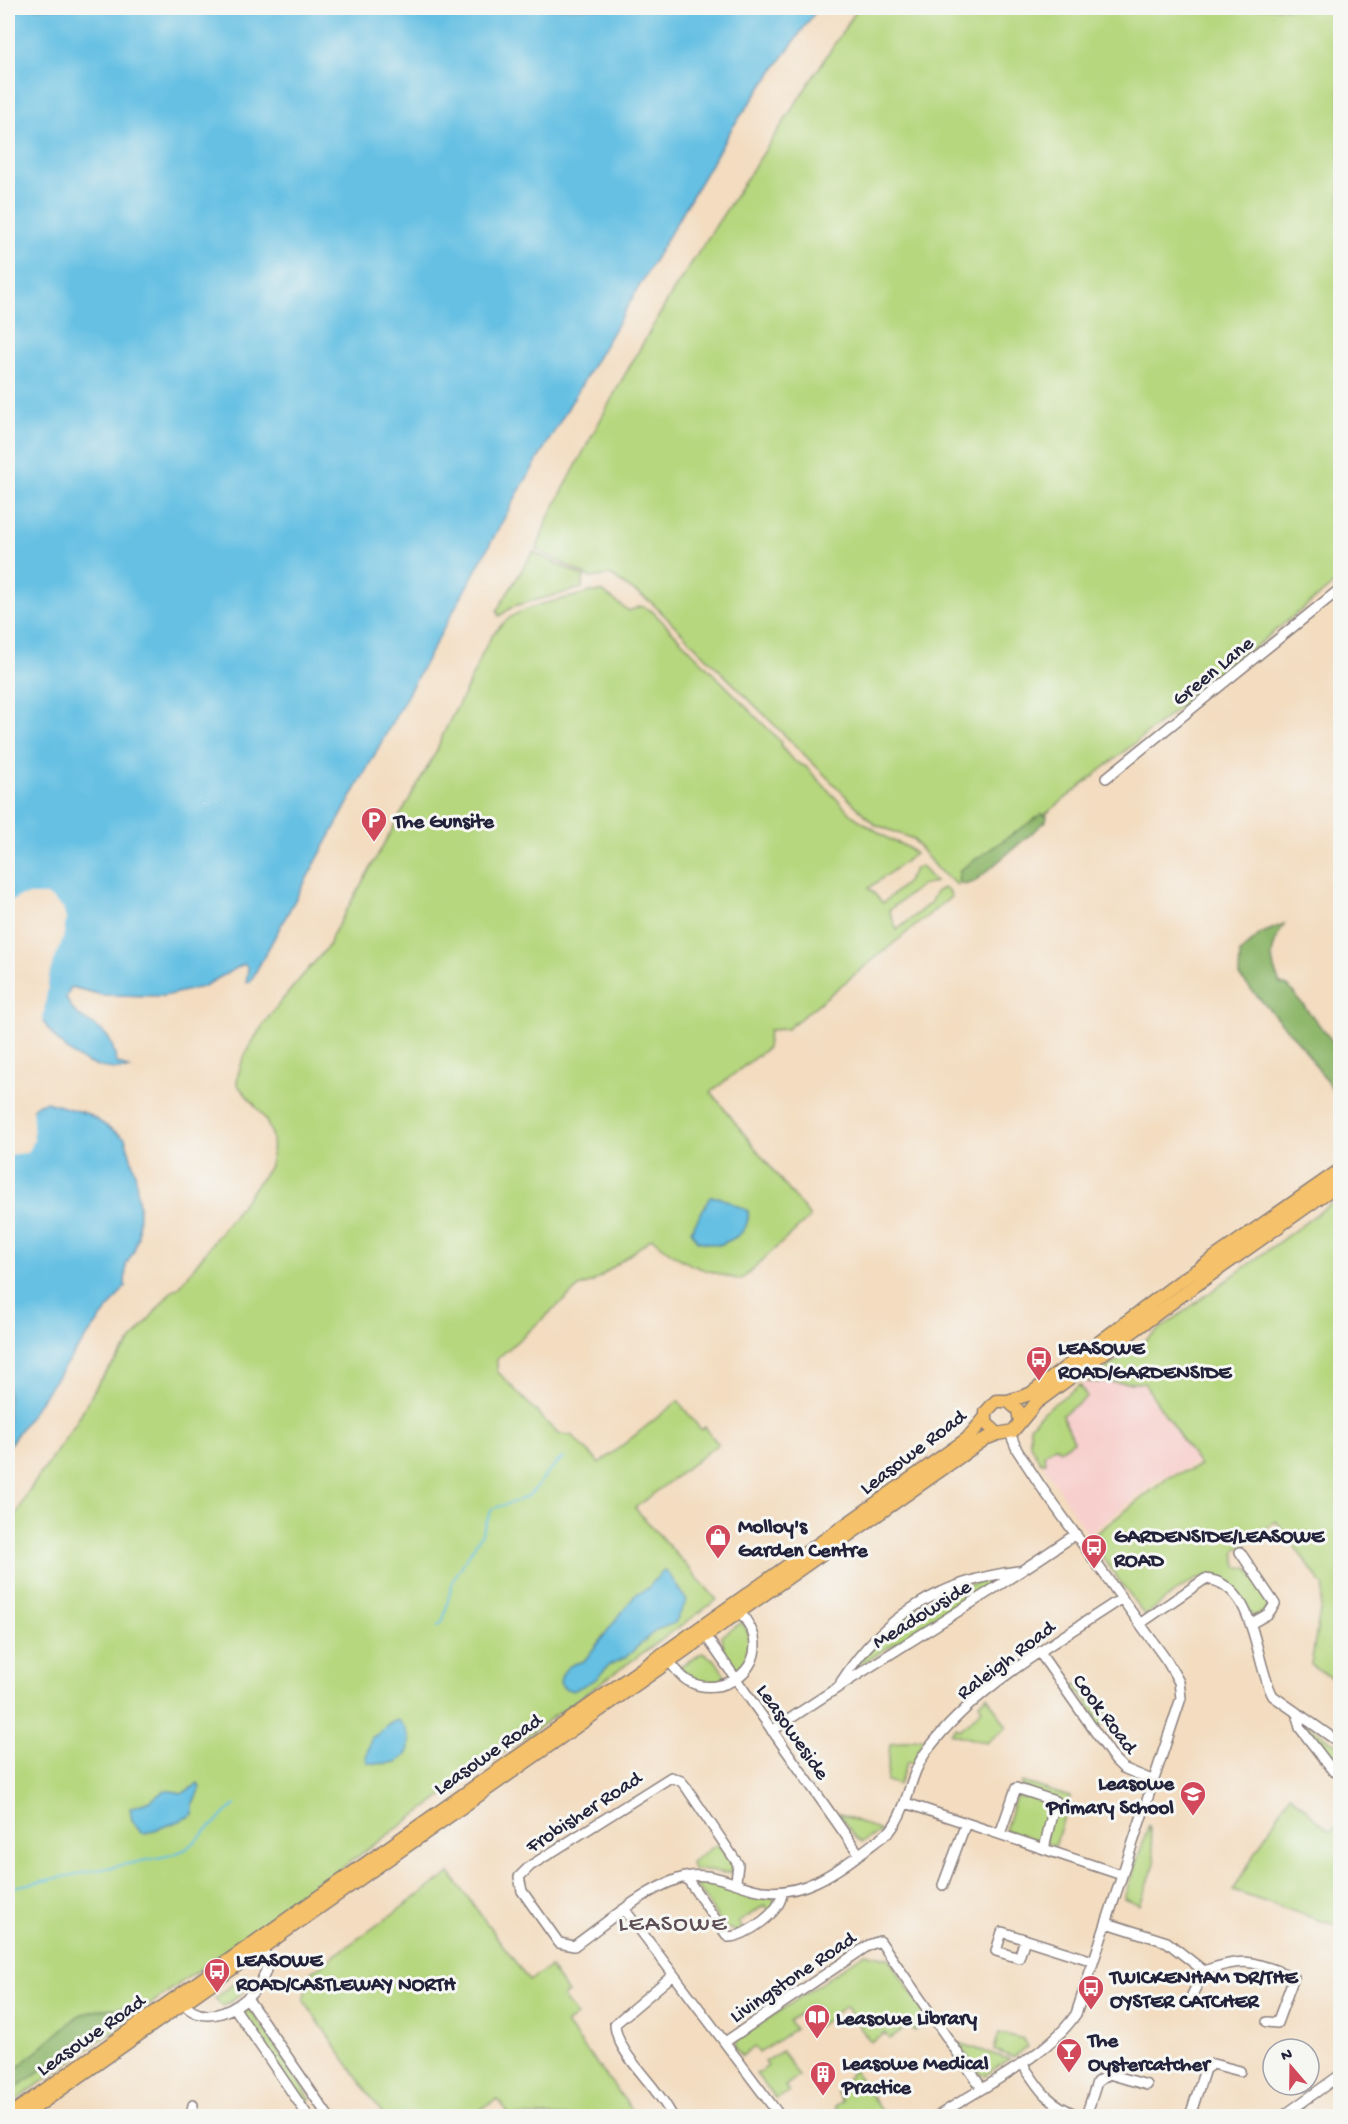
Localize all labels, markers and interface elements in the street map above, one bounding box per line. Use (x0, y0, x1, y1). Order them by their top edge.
street label: Green Lane (1168, 632, 1261, 713)
parking icon: The Gunsite (359, 805, 389, 843)
place label: The Gunsite (392, 811, 495, 836)
place label: LEASOWE ROAD/GARDENSIDE (1057, 1338, 1233, 1387)
bus stop icon: LEASOWE ROAD/GARDENSIDE (1024, 1344, 1054, 1382)
street label: Leasowe Road (856, 1405, 974, 1502)
place label: Molloy's Garden Centre (738, 1516, 869, 1565)
shop icon: Molloy's Garden Centre (703, 1522, 733, 1560)
place label: GARDENSIDE/LEASOWE ROAD (1113, 1526, 1326, 1575)
bus stop icon: GARDENSIDE/LEASOWE ROAD (1079, 1532, 1109, 1570)
street label: Meadowside (869, 1575, 978, 1656)
street label: Raleigh Road (953, 1616, 1063, 1707)
street label: Cook Road (1065, 1670, 1142, 1761)
street label: Leasoweside (749, 1680, 834, 1787)
street label: Leasowe Road (430, 1708, 549, 1802)
street label: Frobisher Road (522, 1766, 649, 1861)
place label: Leasowe Primary School (1046, 1773, 1175, 1822)
school or university icon: Leasowe Primary School (1178, 1779, 1208, 1817)
district label: LEASOWE (618, 1911, 728, 1940)
street label: Livingstone Road (726, 1927, 863, 2030)
place label: LEASOWE ROAD/CASTLEWAY NORTH (235, 1950, 457, 1999)
bus stop icon: LEASOWE ROAD/CASTLEWAY NORTH (202, 1956, 232, 1994)
place label: TWICKENHAM DR/THE OYSTER CATCHER (1108, 1967, 1299, 2016)
bus stop icon: TWICKENHAM DR/THE OYSTER CATCHER (1076, 1973, 1106, 2011)
street label: Leasowe Road (33, 1989, 152, 2083)
library icon: Leasowe Library (802, 2002, 832, 2040)
place label: Leasowe Library (836, 2008, 978, 2033)
place label: The Oystercatcher (1086, 2030, 1212, 2079)
bar icon: The Oystercatcher (1054, 2036, 1084, 2074)
north arrow (1261, 2037, 1321, 2097)
text: N (1279, 2045, 1296, 2067)
place label: Leasowe Medical Practice (841, 2053, 989, 2102)
building icon: Leasowe Medical Practice (808, 2059, 838, 2097)

